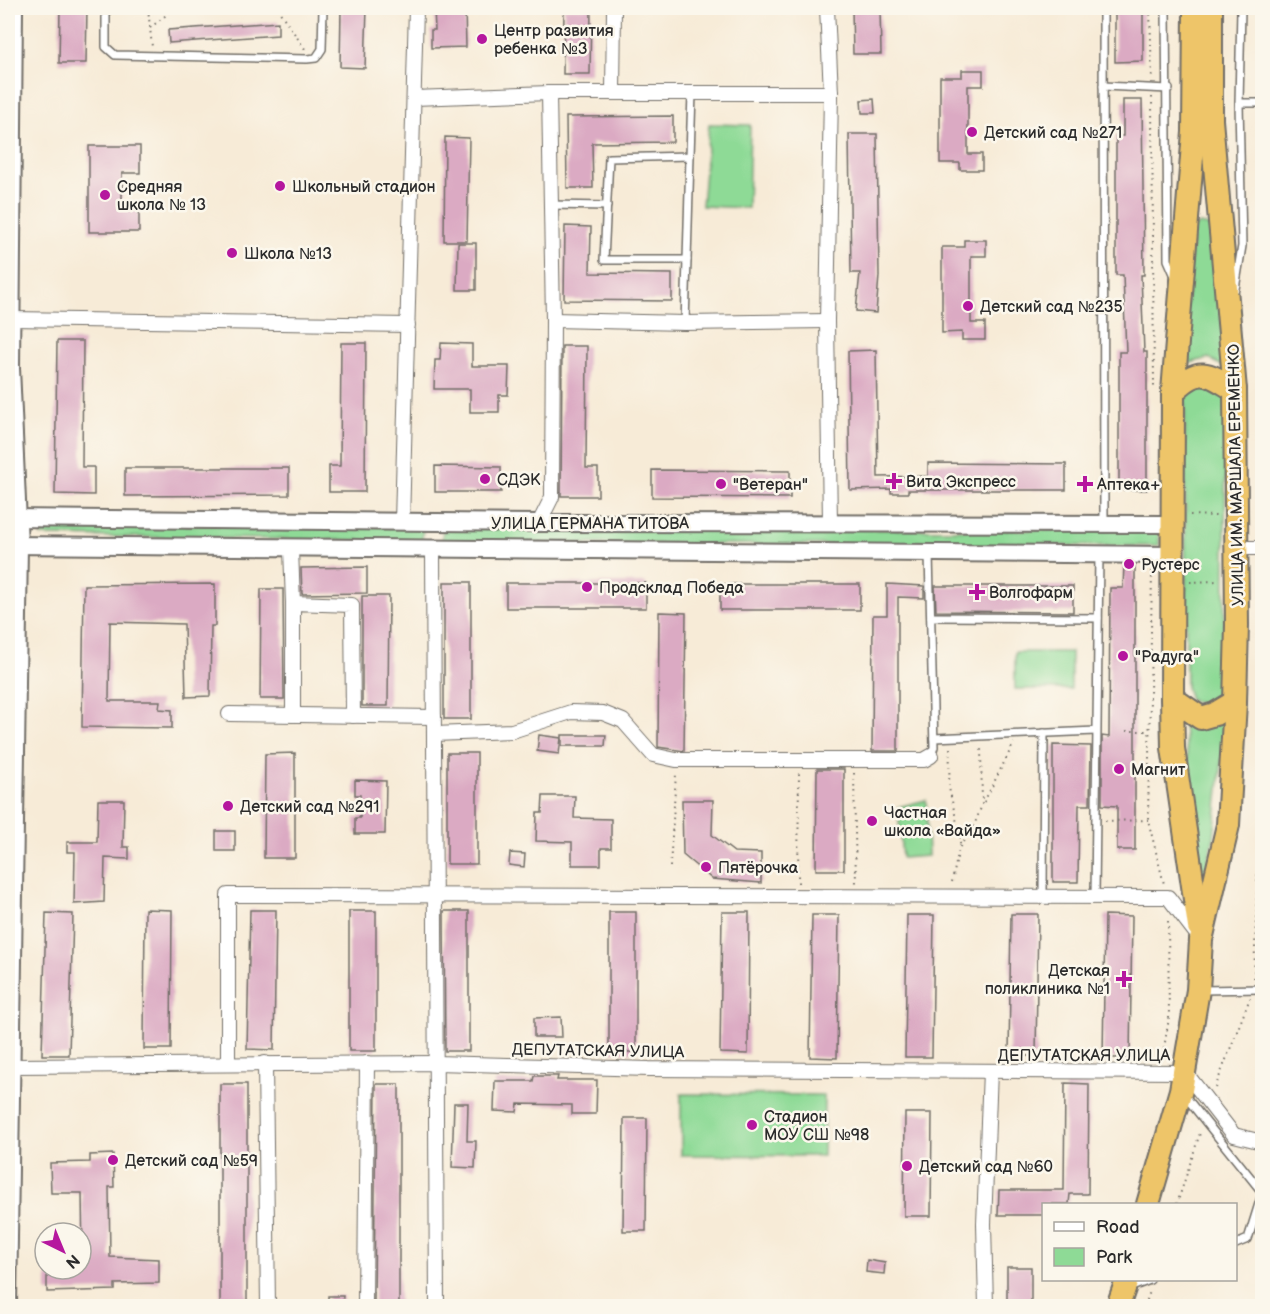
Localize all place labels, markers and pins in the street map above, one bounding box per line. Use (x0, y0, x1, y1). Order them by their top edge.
place label: Центр развития ребенка №3 (494, 22, 614, 59)
marker: Центр развития ребенка №3 (475, 32, 489, 46)
place label: Детский сад №271 (984, 124, 1122, 143)
marker: Детский сад №271 (965, 125, 979, 139)
place label: Средняя школа № 13 (117, 178, 206, 215)
place label: Школьный стадион (292, 178, 435, 197)
marker: Школьный стадион (273, 179, 287, 193)
marker: Средняя школа № 13 (98, 188, 112, 202)
place label: Школа №13 (244, 245, 332, 264)
marker: Школа №13 (225, 246, 239, 260)
place label: Детский сад №235 (980, 298, 1123, 317)
marker: Детский сад №235 (961, 299, 975, 313)
place label: СДЭК (497, 471, 541, 490)
marker: СДЭК (478, 472, 492, 486)
place label: Вита Экспресс (906, 473, 1016, 492)
marker: Вита Экспресс (887, 474, 901, 488)
place label: "Ветеран" (733, 476, 808, 495)
place label: Аптека+ (1096, 476, 1161, 495)
marker: "Ветеран" (714, 477, 728, 491)
marker: Аптека+ (1078, 477, 1092, 491)
place label: Рустерс (1141, 556, 1200, 575)
marker: Рустерс (1122, 557, 1136, 571)
place label: Продсклад Победа (599, 579, 744, 598)
marker: Продсклад Победа (580, 580, 594, 594)
place label: Волгофарм (989, 584, 1073, 603)
marker: Волгофарм (970, 585, 984, 599)
place label: "Радуга" (1135, 648, 1199, 667)
marker: "Радуга" (1116, 649, 1130, 663)
place label: Магнит (1131, 761, 1186, 780)
marker: Магнит (1112, 762, 1126, 776)
place label: Детский сад №291 (240, 798, 380, 817)
marker: Детский сад №291 (221, 799, 235, 813)
place label: Частная школа «Вайда» (884, 804, 1001, 841)
marker: Частная школа «Вайда» (865, 814, 879, 828)
place label: Пятёрочка (718, 859, 799, 878)
marker: Пятёрочка (699, 860, 713, 874)
place label: Детская поликлиника №1 (985, 962, 1110, 999)
marker: Детская поликлиника №1 (1115, 970, 1133, 988)
place label: Стадион МОУ СШ №98 (764, 1108, 869, 1145)
marker: Стадион МОУ СШ №98 (745, 1118, 759, 1132)
place label: Детский сад №59 (125, 1152, 258, 1171)
marker: Детский сад №59 (106, 1153, 120, 1167)
place label: Детский сад №60 (919, 1158, 1053, 1177)
marker: Детский сад №60 (900, 1159, 914, 1173)

